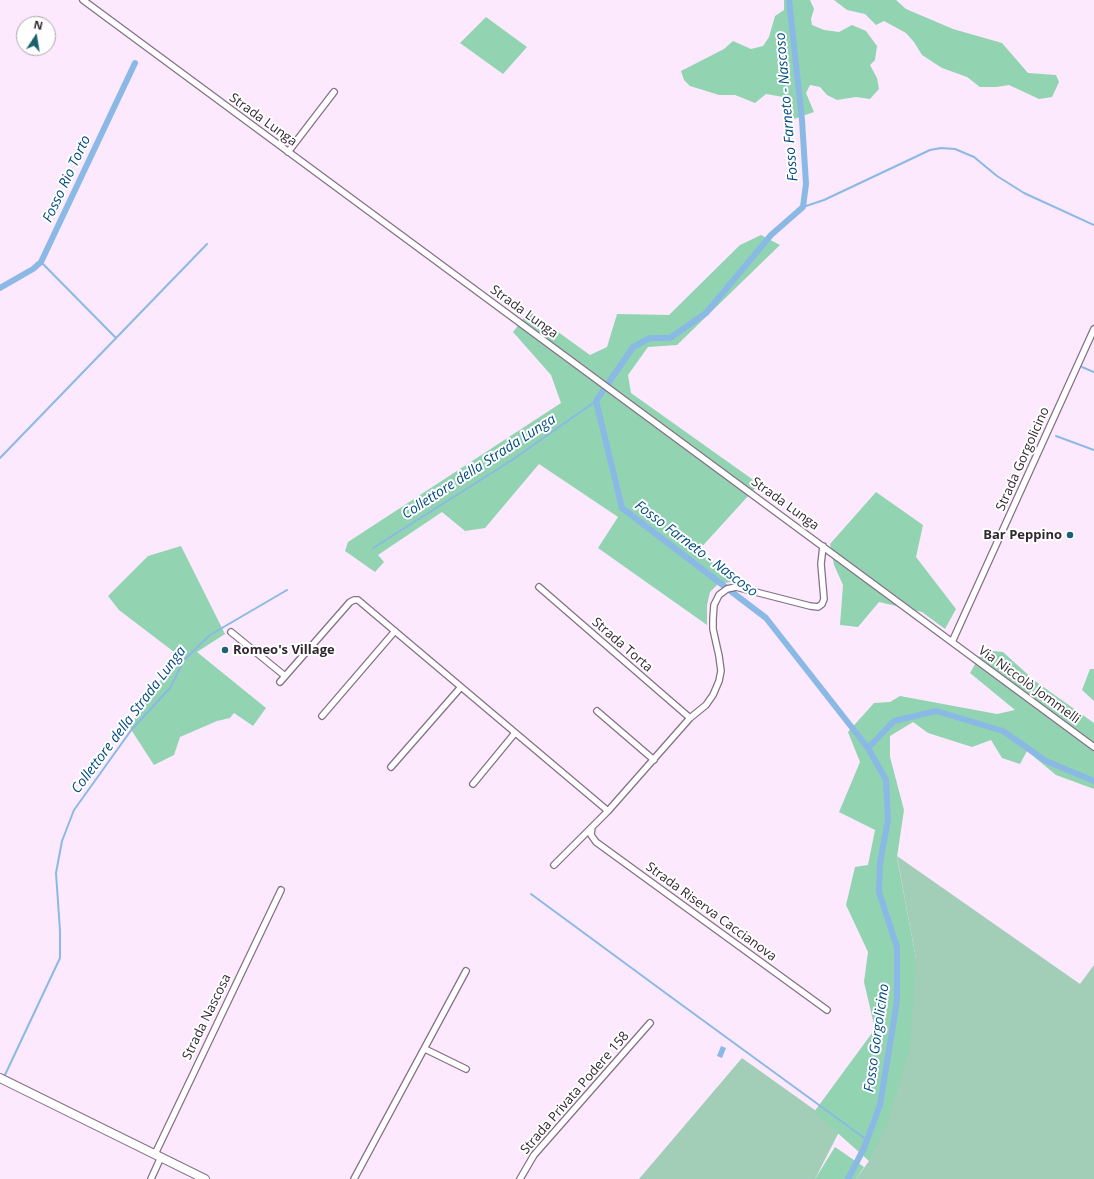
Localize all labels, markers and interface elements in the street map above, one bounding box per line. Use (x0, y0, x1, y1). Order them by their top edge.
north arrow (16, 16, 56, 56)
text: N (32, 16, 44, 33)
water label: Fosso Farneto - Nascoso (772, 32, 802, 182)
street label: Strada Lunga (226, 90, 300, 150)
water label: Fosso Rio Torto (39, 133, 95, 225)
street label: Strada Lunga (487, 282, 561, 342)
street label: Strada Gorgolicino (993, 405, 1053, 513)
water label: Collettore della Strada Lunga (399, 411, 559, 523)
street label: Strada Lunga (748, 474, 822, 534)
water label: Fosso Farneto - Nascoso (631, 497, 761, 601)
place label: Bar Peppino (983, 527, 1062, 543)
marker: Bar Peppino (1065, 530, 1075, 540)
street label: Strada Torta (589, 615, 655, 675)
place label: Romeo's Village (233, 642, 335, 658)
water label: Collettore della Strada Lunga (68, 643, 190, 797)
street label: Via Niccolò Jommelli (975, 643, 1083, 727)
marker: Romeo's Village (220, 645, 230, 655)
street label: Strada Riserva Caccianova (643, 859, 779, 965)
street label: Strada Nascosa (179, 972, 235, 1062)
water label: Fosso Gorgolicino (861, 983, 893, 1093)
street label: Strada Privata Podere 158 (517, 1028, 633, 1158)

